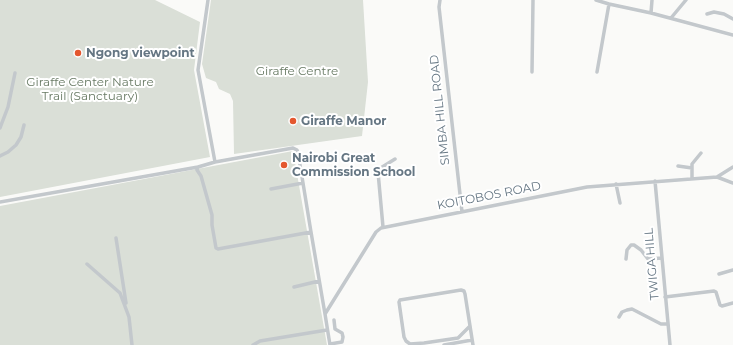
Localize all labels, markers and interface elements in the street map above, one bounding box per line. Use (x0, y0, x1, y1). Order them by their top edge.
place label: Ngong viewpoint (86, 46, 195, 60)
marker: Ngong viewpoint (73, 48, 83, 58)
street label: SIMBA HILL ROAD (427, 54, 453, 166)
park label: Giraffe Centre (256, 64, 338, 78)
park label: Giraffe Center Nature Trail (Sanctuary) (26, 75, 154, 103)
place label: Giraffe Manor (301, 114, 386, 128)
marker: Giraffe Manor (288, 116, 298, 126)
place label: Nairobi Great Commission School (292, 151, 415, 179)
marker: Nairobi Great Commission School (279, 160, 289, 170)
street label: KOITOBOS ROAD (436, 179, 542, 213)
street label: TWIGA HILL (642, 227, 662, 301)

